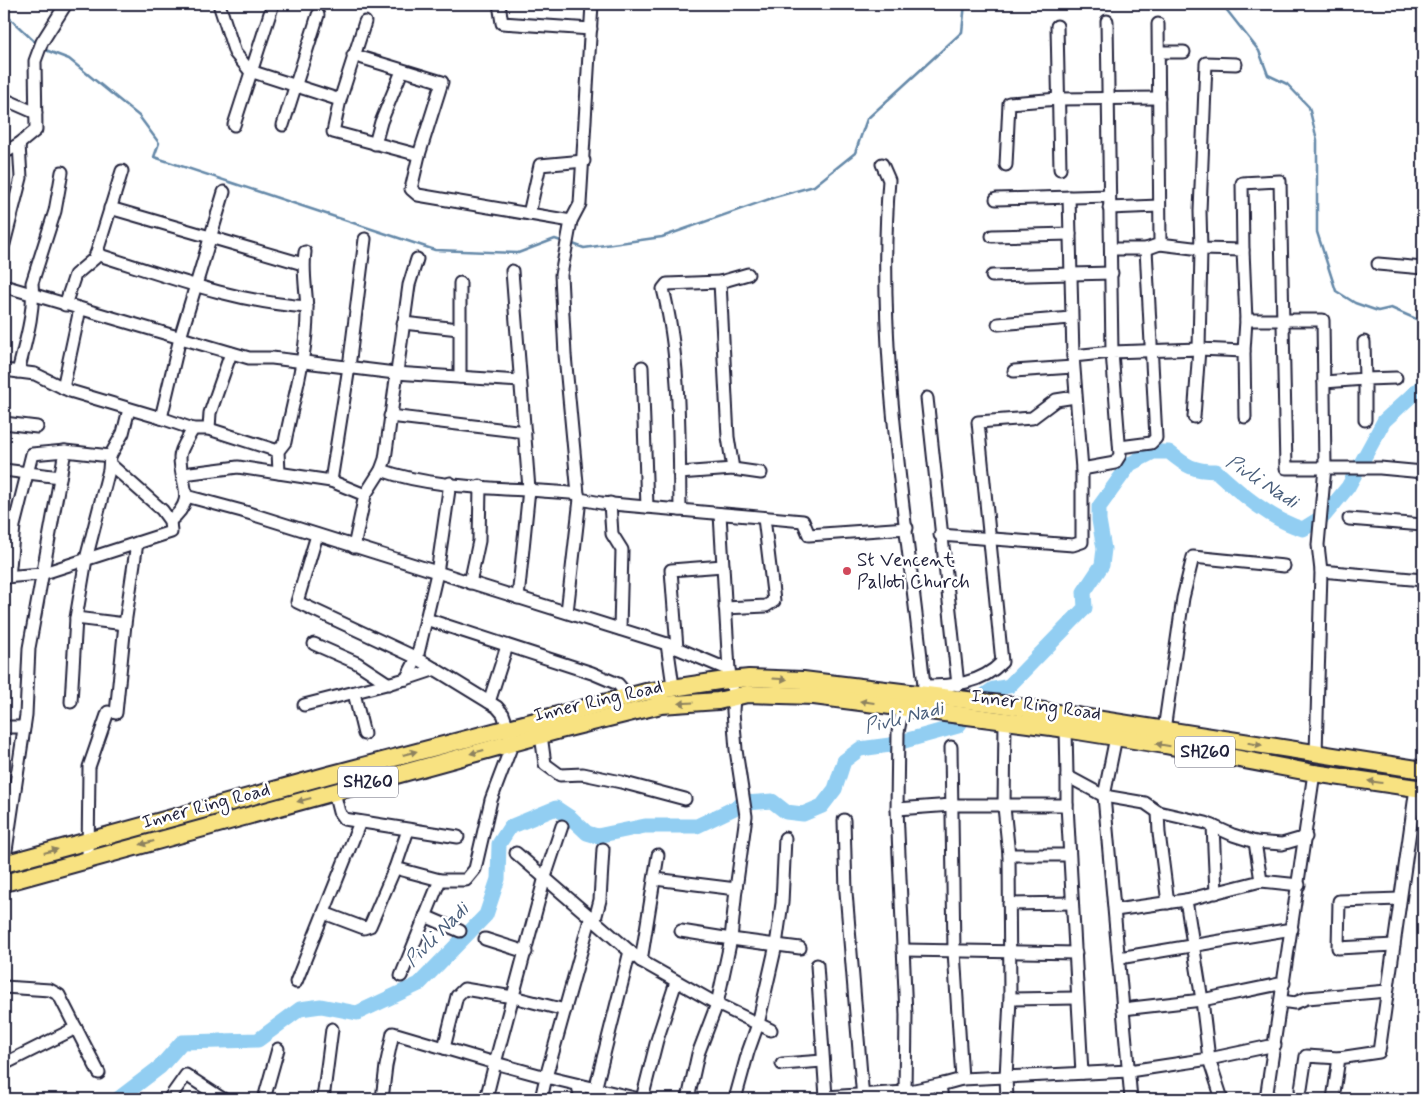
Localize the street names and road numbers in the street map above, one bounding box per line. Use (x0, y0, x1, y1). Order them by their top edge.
street label: Inner Ring Road (531, 674, 665, 730)
street label: Inner Ring Road (969, 683, 1103, 729)
road number: SH260 (1175, 736, 1235, 768)
road number: SH260 (338, 766, 398, 798)
street label: Inner Ring Road (139, 777, 273, 837)

